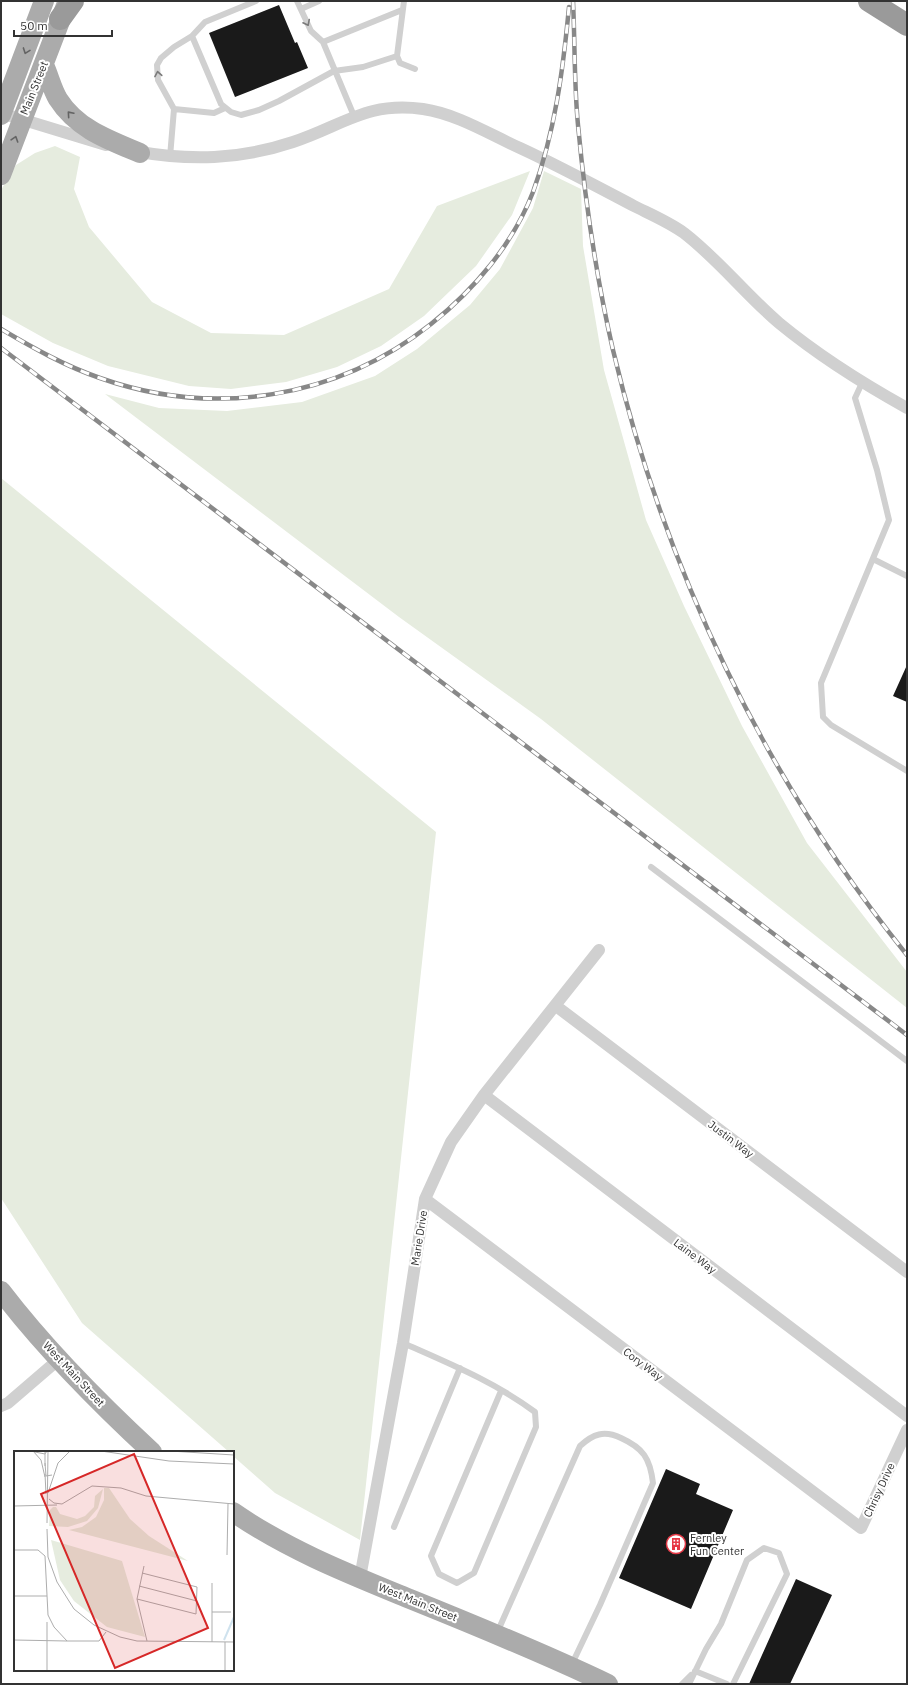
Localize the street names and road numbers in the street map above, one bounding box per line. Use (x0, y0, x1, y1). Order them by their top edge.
street label: Main Street (17, 59, 51, 117)
street label: Justin Way (705, 1117, 757, 1161)
street label: Marie Drive (408, 1209, 430, 1267)
street label: Laine Way (671, 1235, 720, 1277)
street label: West Main Street (40, 1339, 108, 1410)
street label: Cory Way (620, 1344, 666, 1384)
street label: Chrisy Drive (860, 1460, 898, 1520)
street label: West Main Street (376, 1580, 460, 1624)

